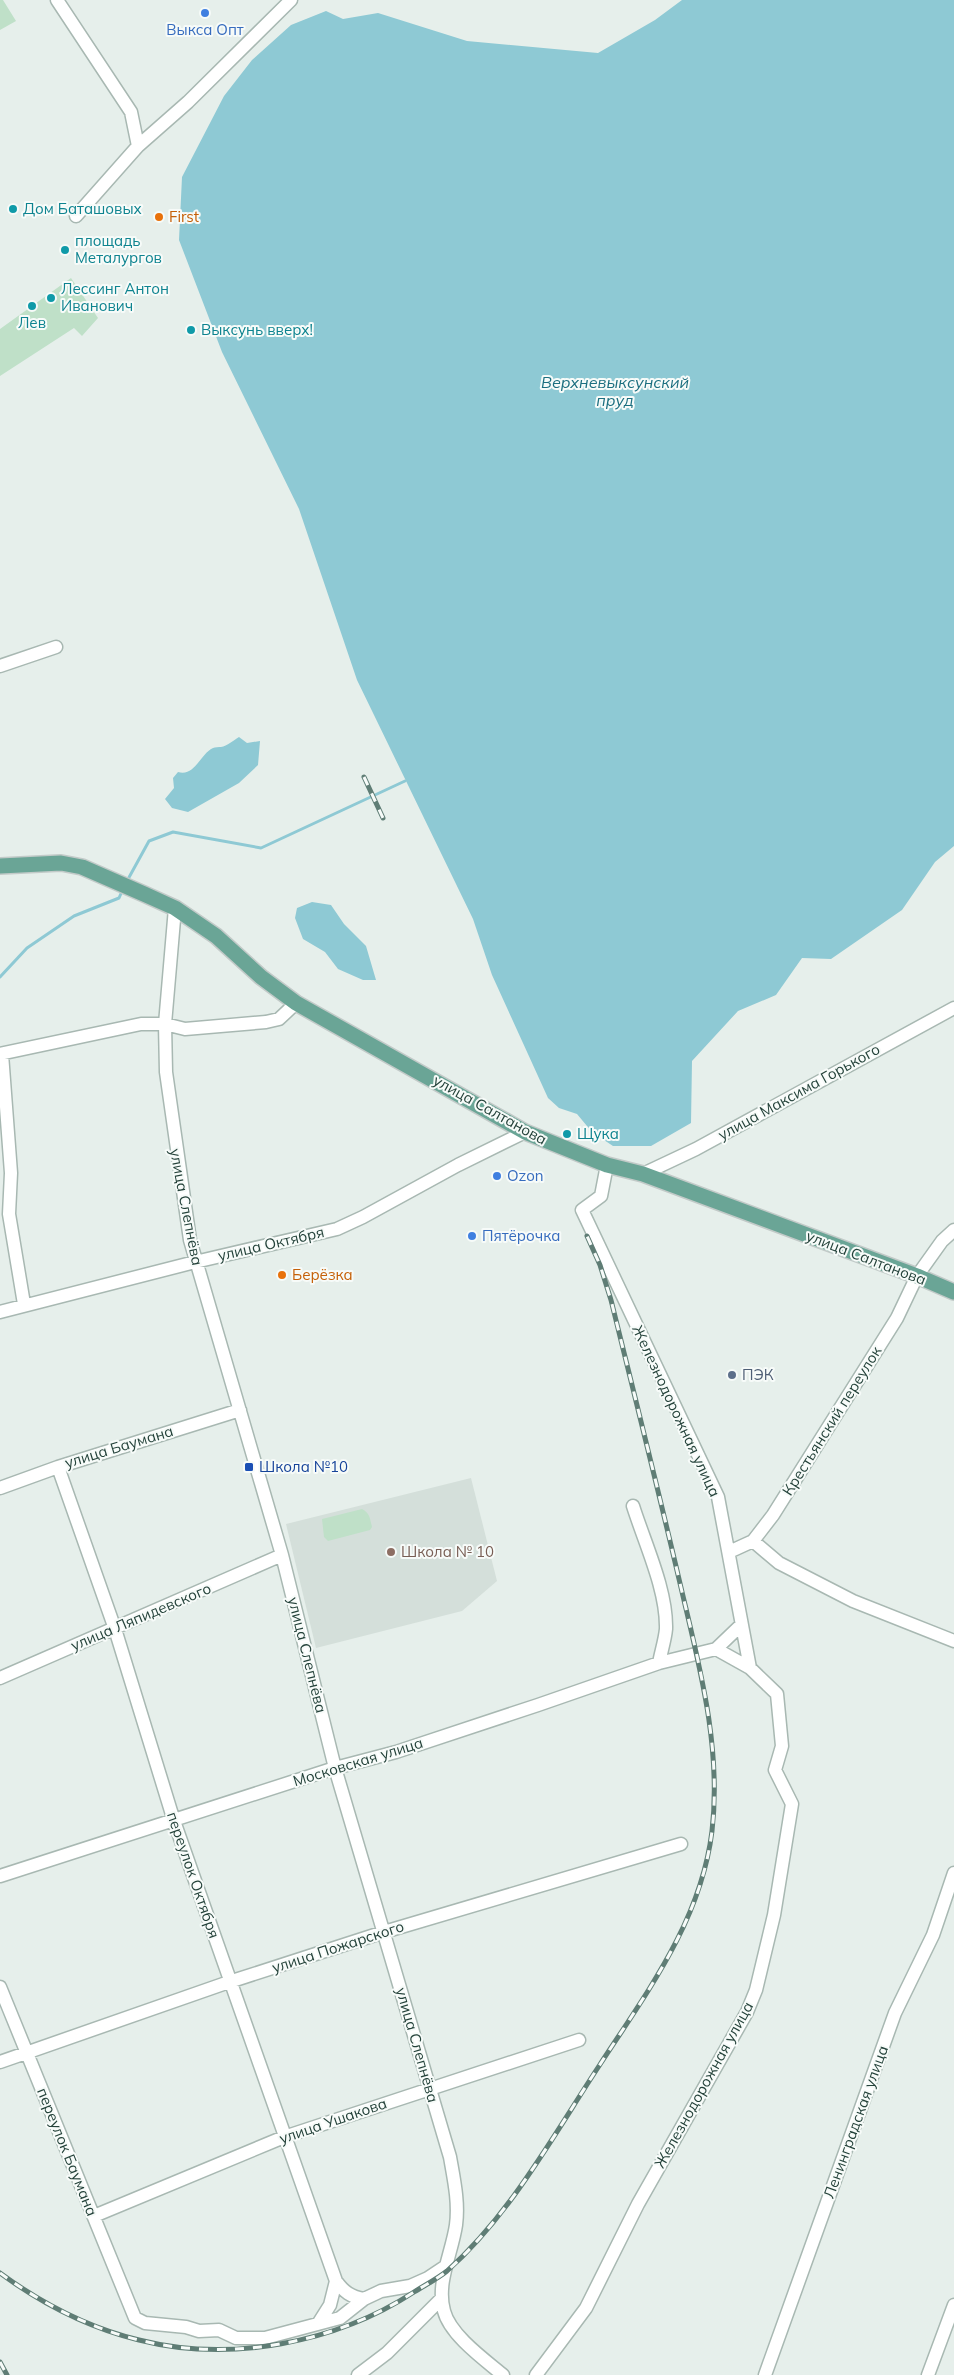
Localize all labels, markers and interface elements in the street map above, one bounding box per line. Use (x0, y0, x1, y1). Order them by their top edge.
marker: Выкса Опт (199, 7, 211, 19)
place label: Выкса Опт (166, 20, 244, 39)
place label: Дом Баташовых (23, 199, 142, 218)
marker: Дом Баташовых (7, 203, 19, 215)
place label: First (169, 207, 199, 226)
marker: First (153, 211, 165, 223)
place label: площадь Металургов (75, 231, 162, 267)
marker: площадь Металургов (59, 244, 71, 256)
place label: Лессинг Антон Иванович (61, 279, 169, 315)
marker: Лессинг Антон Иванович (45, 292, 57, 304)
marker: Лев (26, 300, 38, 312)
place label: Лев (18, 313, 46, 332)
place label: Выксунь вверх! (201, 320, 313, 339)
marker: Выксунь вверх! (185, 324, 197, 336)
water label: Верхневыксунский пруд (541, 372, 689, 410)
street label: улица Максима Горького (714, 1039, 883, 1144)
street label: улица Салтанова (430, 1070, 550, 1149)
place label: Щука (577, 1124, 619, 1143)
marker: Щука (561, 1128, 573, 1140)
street label: улица Слепнёва (166, 1147, 207, 1267)
place label: Ozon (507, 1166, 544, 1185)
marker: Ozon (491, 1170, 503, 1182)
street label: улица Октября (216, 1222, 326, 1265)
place label: Пятёрочка (482, 1226, 560, 1245)
street label: улица Салтанова (804, 1226, 929, 1289)
marker: Пятёрочка (466, 1230, 478, 1242)
place label: Берёзка (292, 1265, 353, 1284)
marker: Берёзка (276, 1269, 288, 1281)
street label: Железнодорожная улица (628, 1322, 725, 1500)
street label: Крестьянский переулок (778, 1342, 886, 1499)
place label: ПЭК (742, 1365, 774, 1384)
marker: ПЭК (726, 1369, 738, 1381)
street label: улица Баумана (62, 1421, 175, 1472)
place label: Школа №10 (259, 1457, 348, 1476)
marker: Школа №10 (243, 1461, 255, 1473)
place label: Школа № 10 (401, 1542, 494, 1561)
marker: Школа № 10 (385, 1546, 397, 1558)
street label: улица Ляпидевского (68, 1578, 214, 1655)
street label: улица Слепнёва (284, 1595, 331, 1715)
street label: Московская улица (291, 1733, 425, 1790)
street label: переулок Октября (163, 1809, 224, 1941)
street label: улица Пожарского (269, 1916, 406, 1977)
street label: улица Слепнёва (392, 1985, 443, 2105)
street label: Железнодорожная улица (650, 1998, 757, 2171)
street label: Ленинградская улица (819, 2043, 892, 2201)
street label: переулок Баумана (33, 2085, 102, 2219)
street label: улица Ушакова (277, 2093, 389, 2148)

